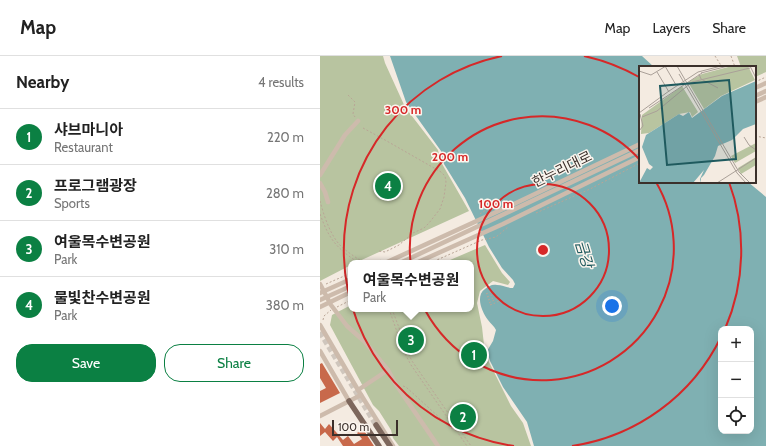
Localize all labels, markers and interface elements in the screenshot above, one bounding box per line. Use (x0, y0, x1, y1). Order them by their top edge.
text: Map (20, 16, 56, 39)
text: Map (605, 19, 630, 37)
text: Layers (652, 19, 690, 37)
text: Share (712, 19, 746, 37)
inset map (639, 66, 756, 183)
text: Nearby (16, 72, 69, 92)
text: 4 results (258, 74, 304, 90)
text: 300 m (385, 102, 421, 117)
text: 샤브마니아 (54, 121, 123, 139)
text: 1 (27, 129, 31, 145)
text: 220 m (267, 129, 304, 145)
text: Restaurant (54, 139, 113, 155)
street label: 한누리대로 (529, 147, 595, 191)
text: 200 m (432, 149, 468, 164)
pin: 4 (375, 171, 401, 201)
text: 프로그램광장 (54, 177, 137, 195)
text: 2 (26, 185, 32, 201)
text: 280 m (266, 185, 304, 201)
text: Sports (54, 195, 90, 211)
text: 100 m (479, 196, 513, 211)
text: 여울목수변공원 (54, 233, 151, 251)
water label: 금강 (571, 238, 597, 272)
text: 3 (25, 241, 33, 257)
text: 310 m (269, 241, 304, 257)
centre of rings (536, 243, 550, 257)
text: Park (54, 251, 77, 267)
popup (348, 260, 474, 312)
text: 여울목수변공원 (363, 271, 459, 289)
text: 물빛찬수변공원 (54, 289, 151, 307)
text: Park (363, 289, 386, 305)
your location (602, 296, 622, 316)
text: 4 (25, 297, 33, 313)
text: 380 m (266, 297, 304, 313)
text: Park (54, 307, 77, 323)
pin: 3 (398, 325, 424, 355)
map controls (718, 326, 754, 434)
button: + (718, 326, 754, 362)
pin: 1 (461, 340, 487, 370)
button: Save (16, 344, 156, 382)
button: Share (164, 344, 304, 382)
button: − (718, 362, 754, 398)
button: locate (718, 398, 754, 434)
pin: 2 (450, 402, 476, 432)
scale bar (332, 418, 398, 437)
text: 100 m (338, 420, 369, 434)

